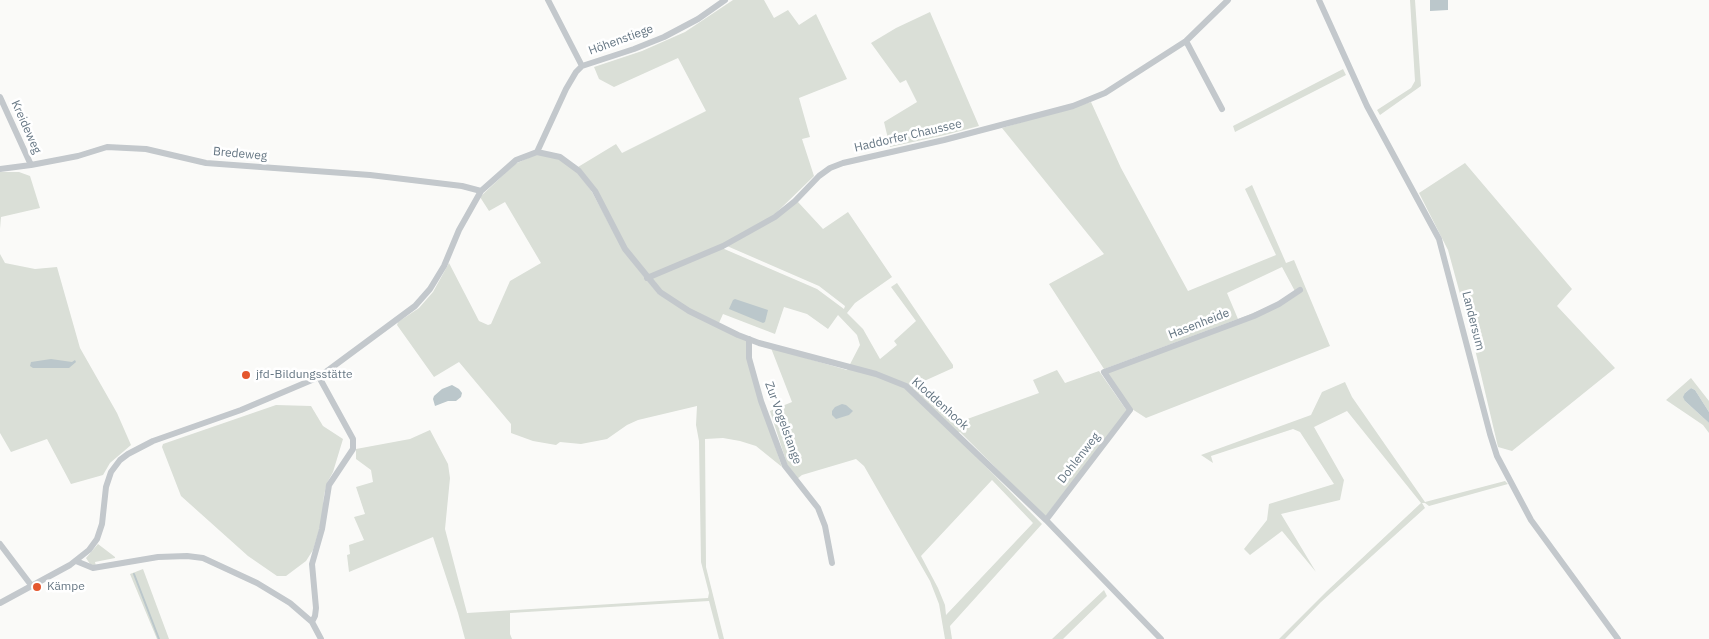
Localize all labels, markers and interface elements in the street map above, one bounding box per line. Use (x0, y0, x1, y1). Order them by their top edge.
street label: Höhenstiege (587, 22, 655, 58)
street label: Kreideweg (8, 98, 44, 156)
street label: Haddorfer Chaussee (853, 117, 963, 155)
street label: Bredeweg (212, 144, 268, 164)
street label: Landersum (1459, 290, 1487, 352)
street label: Hasenheide (1167, 306, 1231, 342)
place label: jfd-Bildungsstätte (256, 368, 353, 382)
marker: jfd-Bildungsstätte (240, 369, 252, 381)
street label: Kloddenhook (909, 375, 971, 433)
street label: Zur Vogelstange (761, 380, 805, 466)
street label: Dohlenweg (1055, 430, 1103, 486)
place label: Kämpe (47, 580, 85, 594)
marker: Kämpe (31, 581, 43, 593)

